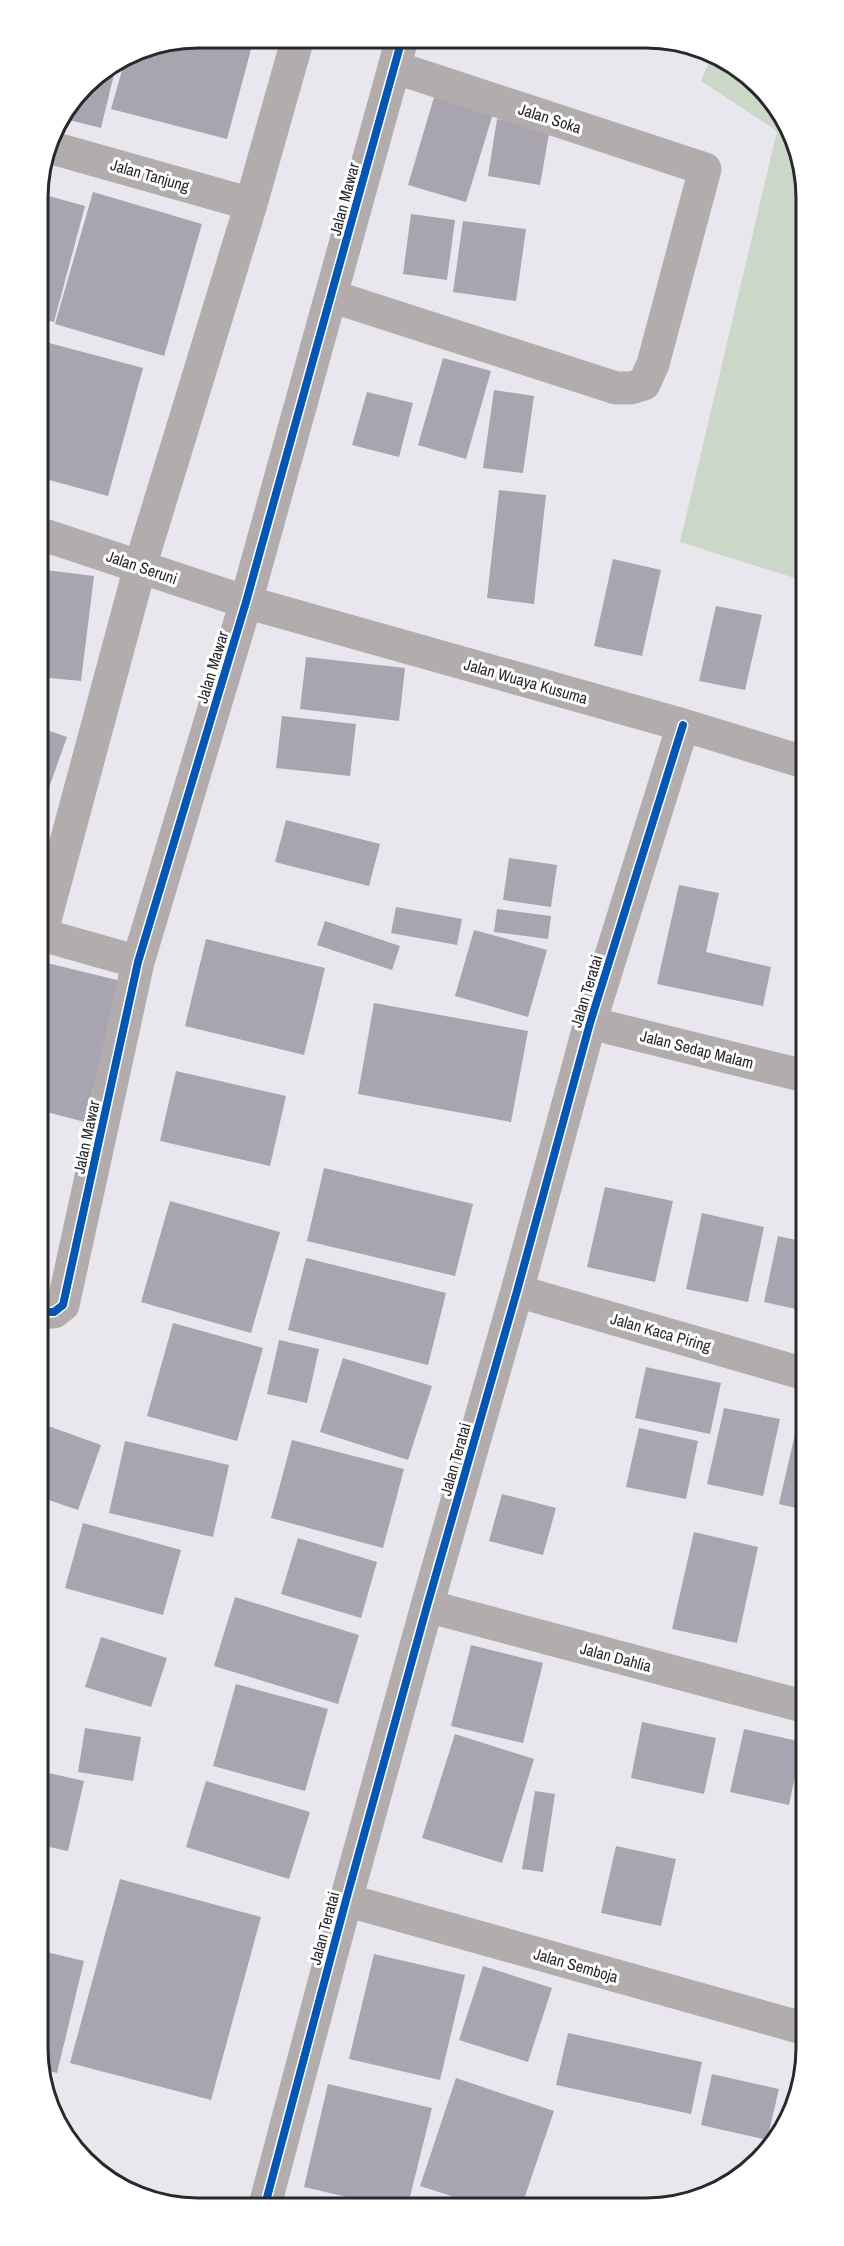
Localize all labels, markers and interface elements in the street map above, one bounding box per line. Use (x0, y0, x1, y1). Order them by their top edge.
street label: Jalan Soka (516, 98, 585, 139)
street label: Jalan Tanjung (108, 153, 193, 197)
street label: Jalan Mawar (324, 160, 364, 238)
street label: Jalan Seruni (104, 545, 180, 589)
street label: Jalan Mawar (191, 628, 234, 706)
street label: Jalan Wuaya Kusuma (462, 653, 591, 709)
street label: Jalan Teratai (565, 952, 607, 1030)
street label: Jalan Sedap Malam (638, 1024, 756, 1074)
street label: Jalan Mawar (68, 1098, 105, 1176)
street label: Jalan Kaca Piring (608, 1307, 714, 1357)
street label: Jalan Teratai (434, 1420, 476, 1498)
street label: Jalan Dahlia (578, 1637, 655, 1677)
street label: Jalan Teratai (304, 1889, 344, 1967)
street label: Jalan Semboja (531, 1942, 621, 1988)

